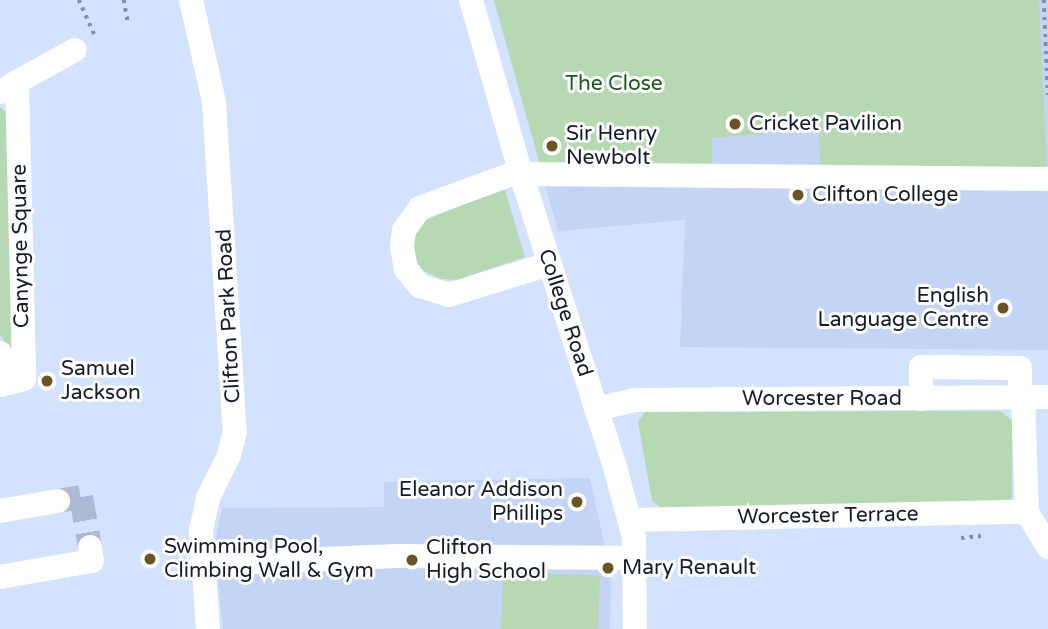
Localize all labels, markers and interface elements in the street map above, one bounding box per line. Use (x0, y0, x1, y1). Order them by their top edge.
park label: The Close (565, 71, 663, 97)
place label: Cricket Pavilion (749, 111, 902, 137)
marker: Cricket Pavilion (727, 116, 743, 132)
place label: Sir Henry Newbolt (566, 121, 657, 171)
marker: Sir Henry Newbolt (544, 138, 560, 154)
street label: Canynge Square (7, 164, 35, 328)
place label: Clifton College (812, 182, 958, 208)
marker: Clifton College (790, 187, 806, 203)
street label: Clifton Park Road (212, 228, 246, 404)
street label: College Road (533, 246, 597, 380)
place label: English Language Centre (818, 283, 989, 333)
marker: English Language Centre (995, 300, 1011, 316)
place label: Samuel Jackson (61, 356, 141, 406)
marker: Samuel Jackson (39, 373, 55, 389)
street label: Worcester Road (742, 386, 902, 412)
place label: Eleanor Addison Phillips (399, 477, 563, 527)
marker: Eleanor Addison Phillips (569, 494, 585, 510)
street label: Worcester Terrace (737, 502, 919, 530)
place label: Swimming Pool, Climbing Wall & Gym (164, 534, 374, 584)
place label: Clifton High School (426, 535, 546, 585)
marker: Swimming Pool, Climbing Wall & Gym (142, 551, 158, 567)
marker: Clifton High School (404, 552, 420, 568)
place label: Mary Renault (622, 555, 756, 581)
marker: Mary Renault (600, 560, 616, 576)

